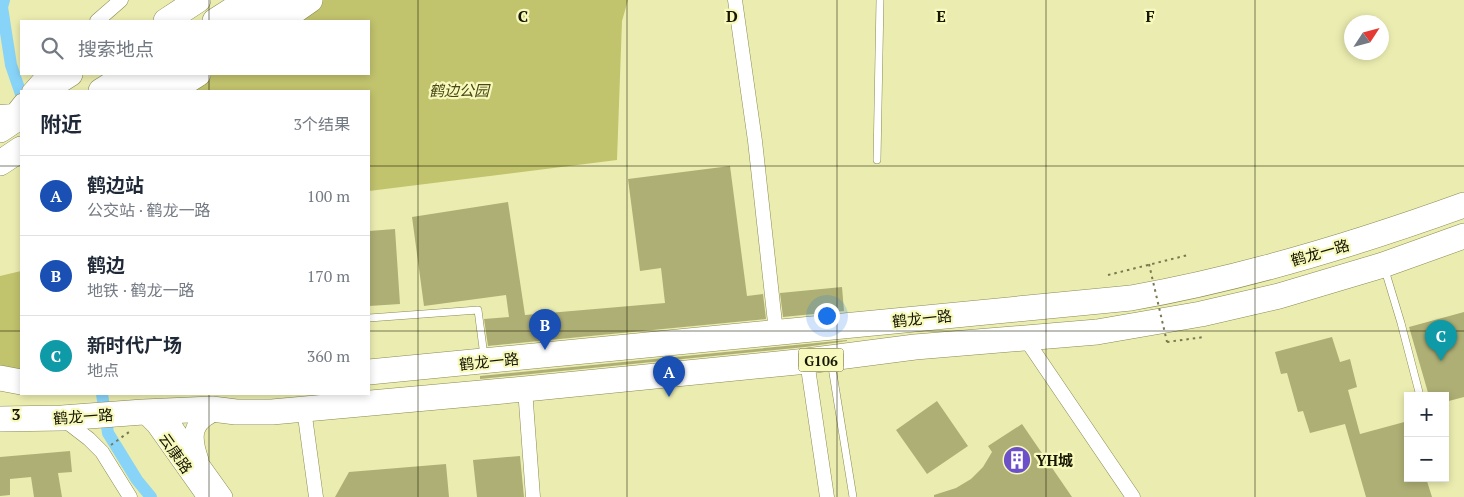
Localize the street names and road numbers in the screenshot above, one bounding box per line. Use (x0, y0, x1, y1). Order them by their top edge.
street label: 鹤龙一路 (1288, 234, 1352, 270)
street label: 鹤龙一路 (891, 305, 953, 331)
street label: 鹤龙一路 (458, 348, 520, 374)
road number: G106 (798, 348, 844, 372)
street label: 鹤龙一路 (52, 404, 114, 428)
street label: 云康路 (155, 429, 197, 477)

